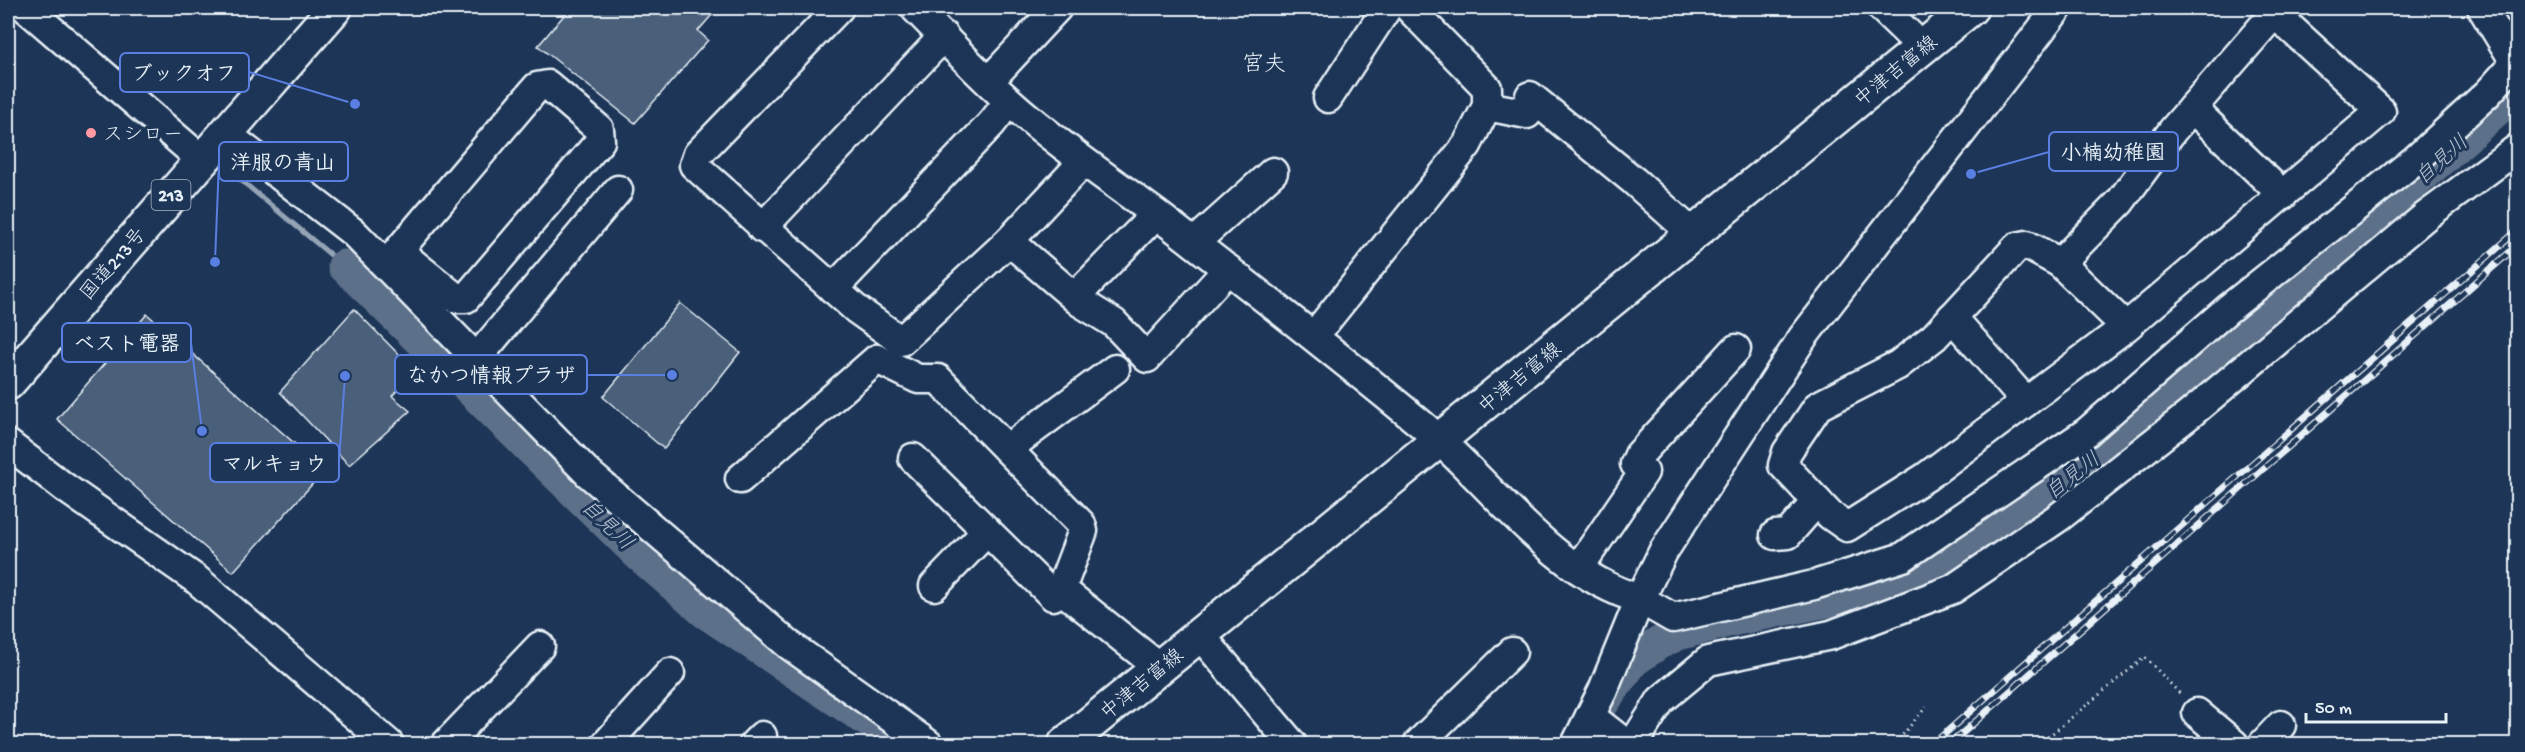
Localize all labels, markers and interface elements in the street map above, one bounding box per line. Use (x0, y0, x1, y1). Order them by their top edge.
street label: 中津吉富線 (1850, 31, 1943, 113)
district label: 宮夫 (1242, 52, 1286, 79)
callout: ブックオフ (120, 53, 249, 92)
text: ブックオフ (132, 63, 237, 89)
place label: スシロー (103, 125, 183, 148)
marker: スシロー (84, 126, 98, 140)
water label: 自見川 (2410, 130, 2475, 192)
callout: 小楠幼稚園 (2049, 132, 2178, 171)
text: 小楠幼稚園 (2061, 141, 2166, 168)
callout: 洋服の青山 (219, 142, 348, 181)
text: 洋服の青山 (231, 151, 336, 178)
road number: 213 (152, 180, 190, 210)
street label: 国道213号 (76, 224, 152, 306)
callout: ベスト電器 (62, 323, 191, 362)
text: ベスト電器 (74, 333, 180, 359)
street label: 中津吉富線 (1474, 338, 1567, 420)
callout: なかつ情報プラザ (395, 355, 587, 394)
text: なかつ情報プラザ (407, 364, 575, 391)
callout: マルキョウ (210, 443, 339, 482)
water label: 自見川 (2040, 447, 2107, 507)
text: マルキョウ (222, 454, 326, 479)
water label: 自見川 (574, 494, 638, 557)
street label: 中津吉富線 (1096, 644, 1189, 726)
scale bar (2306, 686, 2446, 724)
text: 50 m (2315, 699, 2352, 720)

